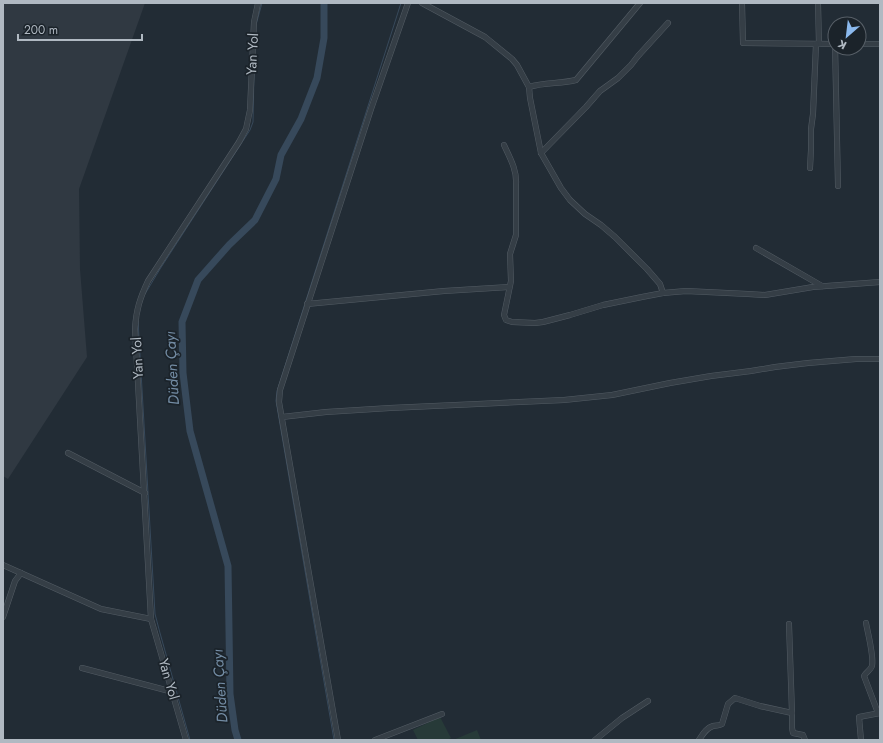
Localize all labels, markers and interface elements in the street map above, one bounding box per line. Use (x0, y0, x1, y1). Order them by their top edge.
scale bar (18, 16, 142, 42)
north arrow (827, 16, 867, 56)
text: 200 m (24, 21, 58, 39)
street label: Yan Yol (241, 32, 263, 76)
text: K (835, 36, 849, 54)
water label: Düden Çayı (159, 330, 185, 405)
street label: Yan Yol (126, 336, 148, 380)
water label: Düden Çayı (206, 648, 234, 724)
street label: Yan Yol (154, 656, 184, 702)

